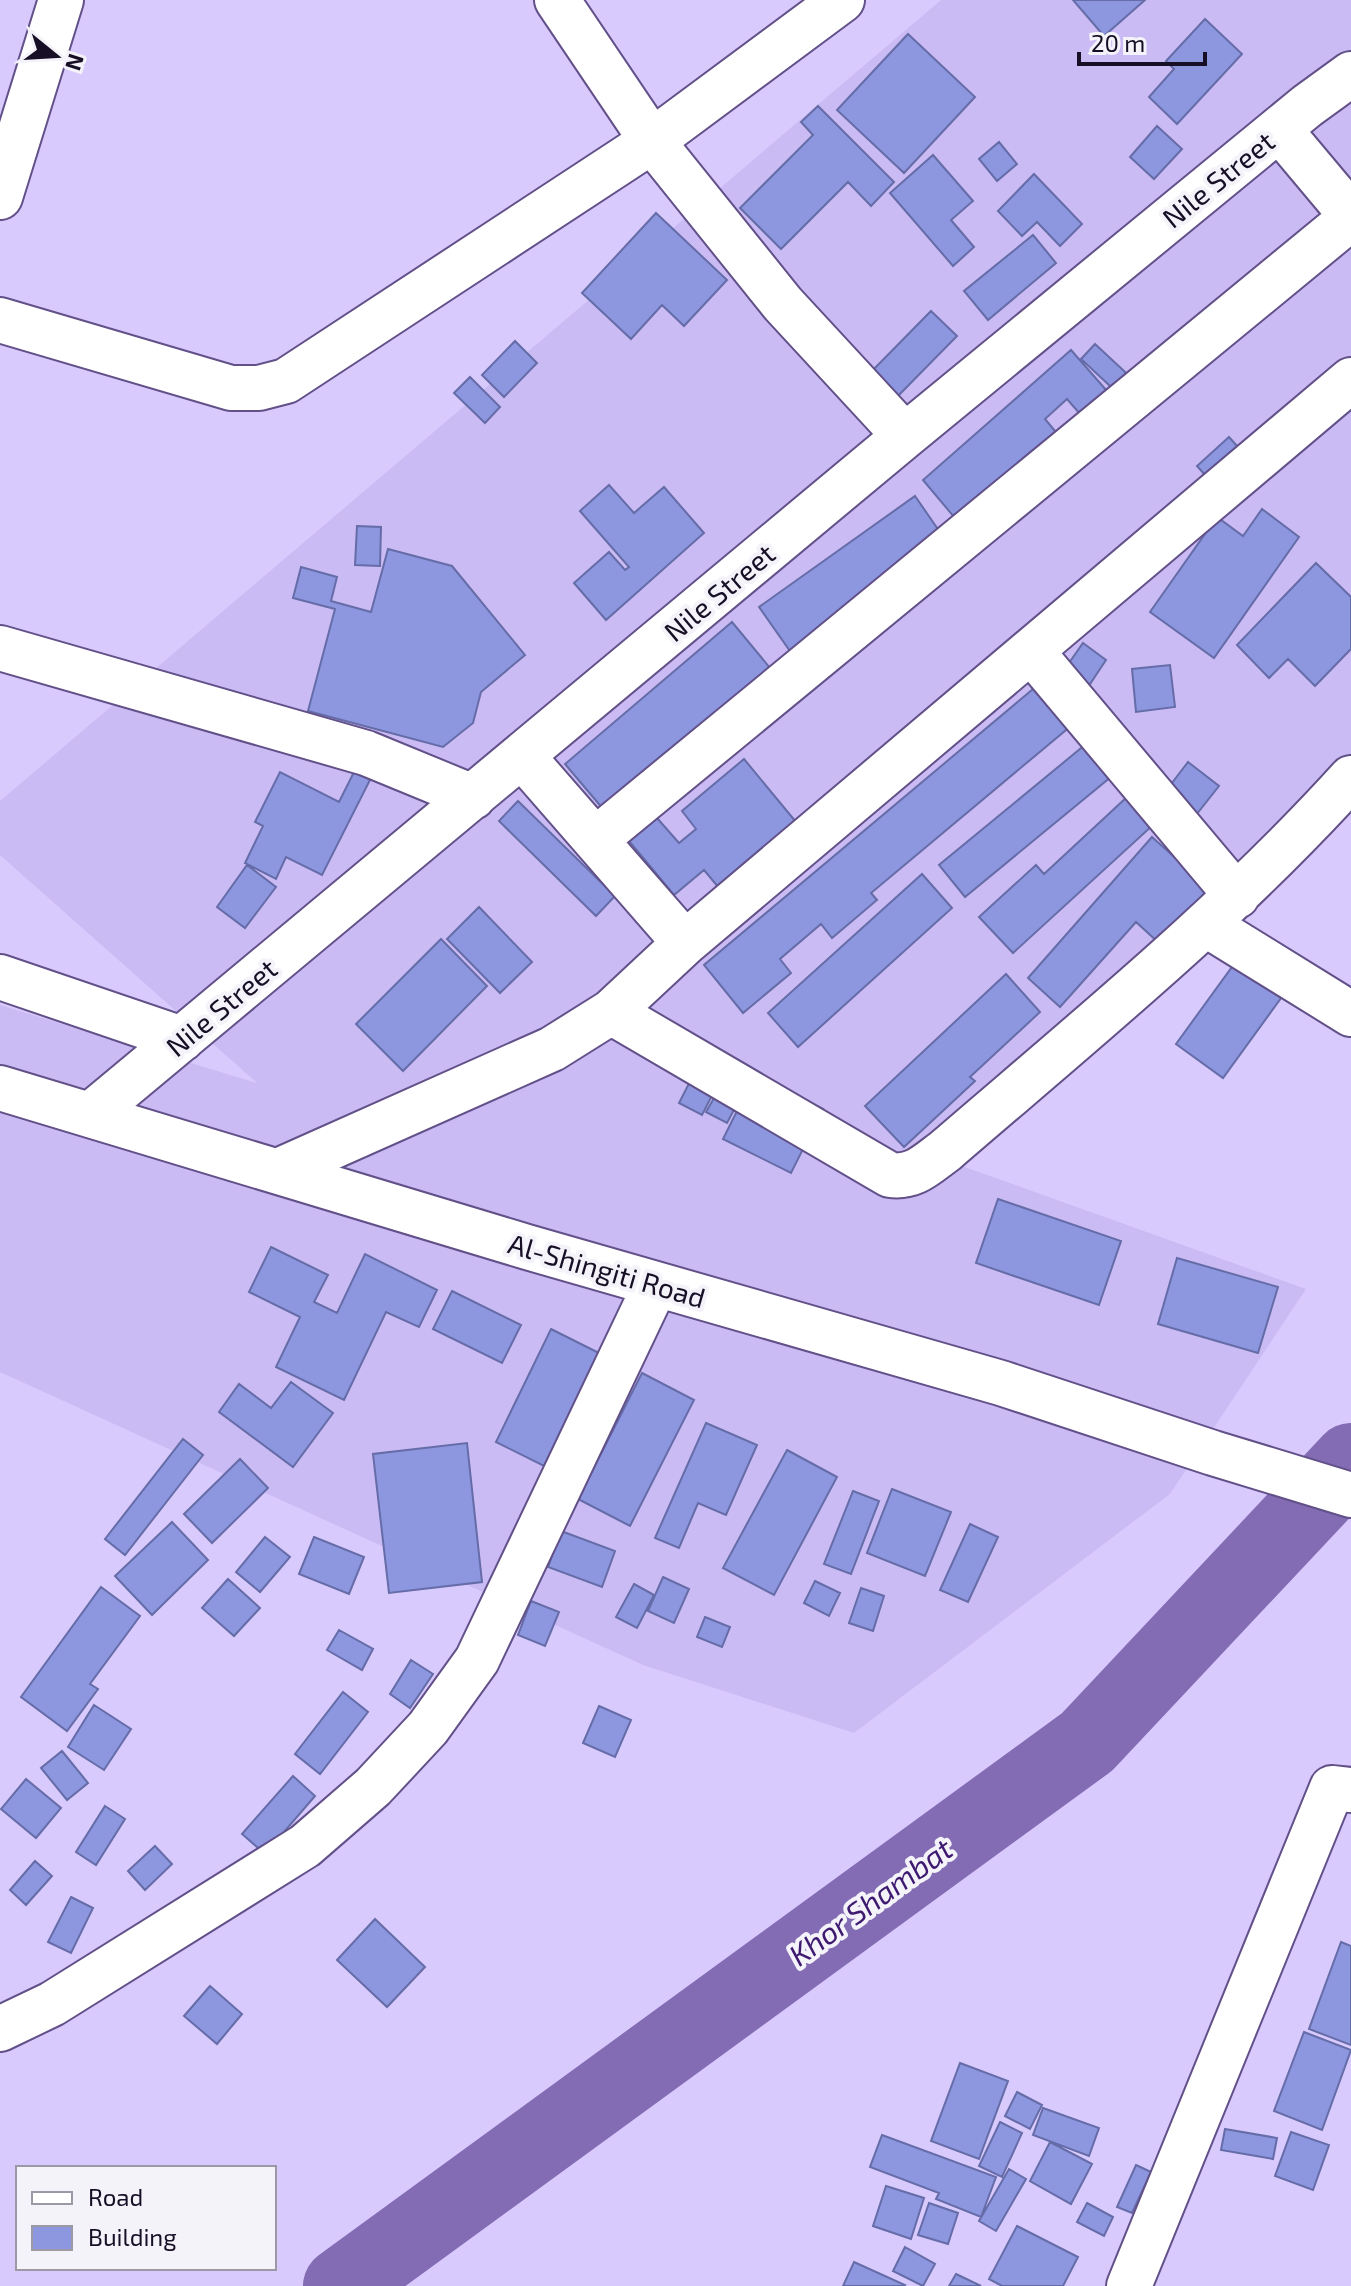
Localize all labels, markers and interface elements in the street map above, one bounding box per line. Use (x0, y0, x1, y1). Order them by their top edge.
north arrow (16, 16, 96, 96)
scale bar (1079, 16, 1205, 66)
text: 20 m (1091, 28, 1145, 57)
text: N (61, 51, 91, 74)
street label: Nile Street (1155, 124, 1281, 234)
street label: Nile Street (657, 536, 781, 648)
street label: Nile Street (159, 951, 283, 1063)
street label: Al-Shingiti Road (504, 1226, 710, 1314)
water label: Khor Shambat (781, 1829, 959, 1972)
legend (16, 2166, 276, 2270)
text: Road (88, 2182, 143, 2211)
text: Building (88, 2222, 177, 2251)

